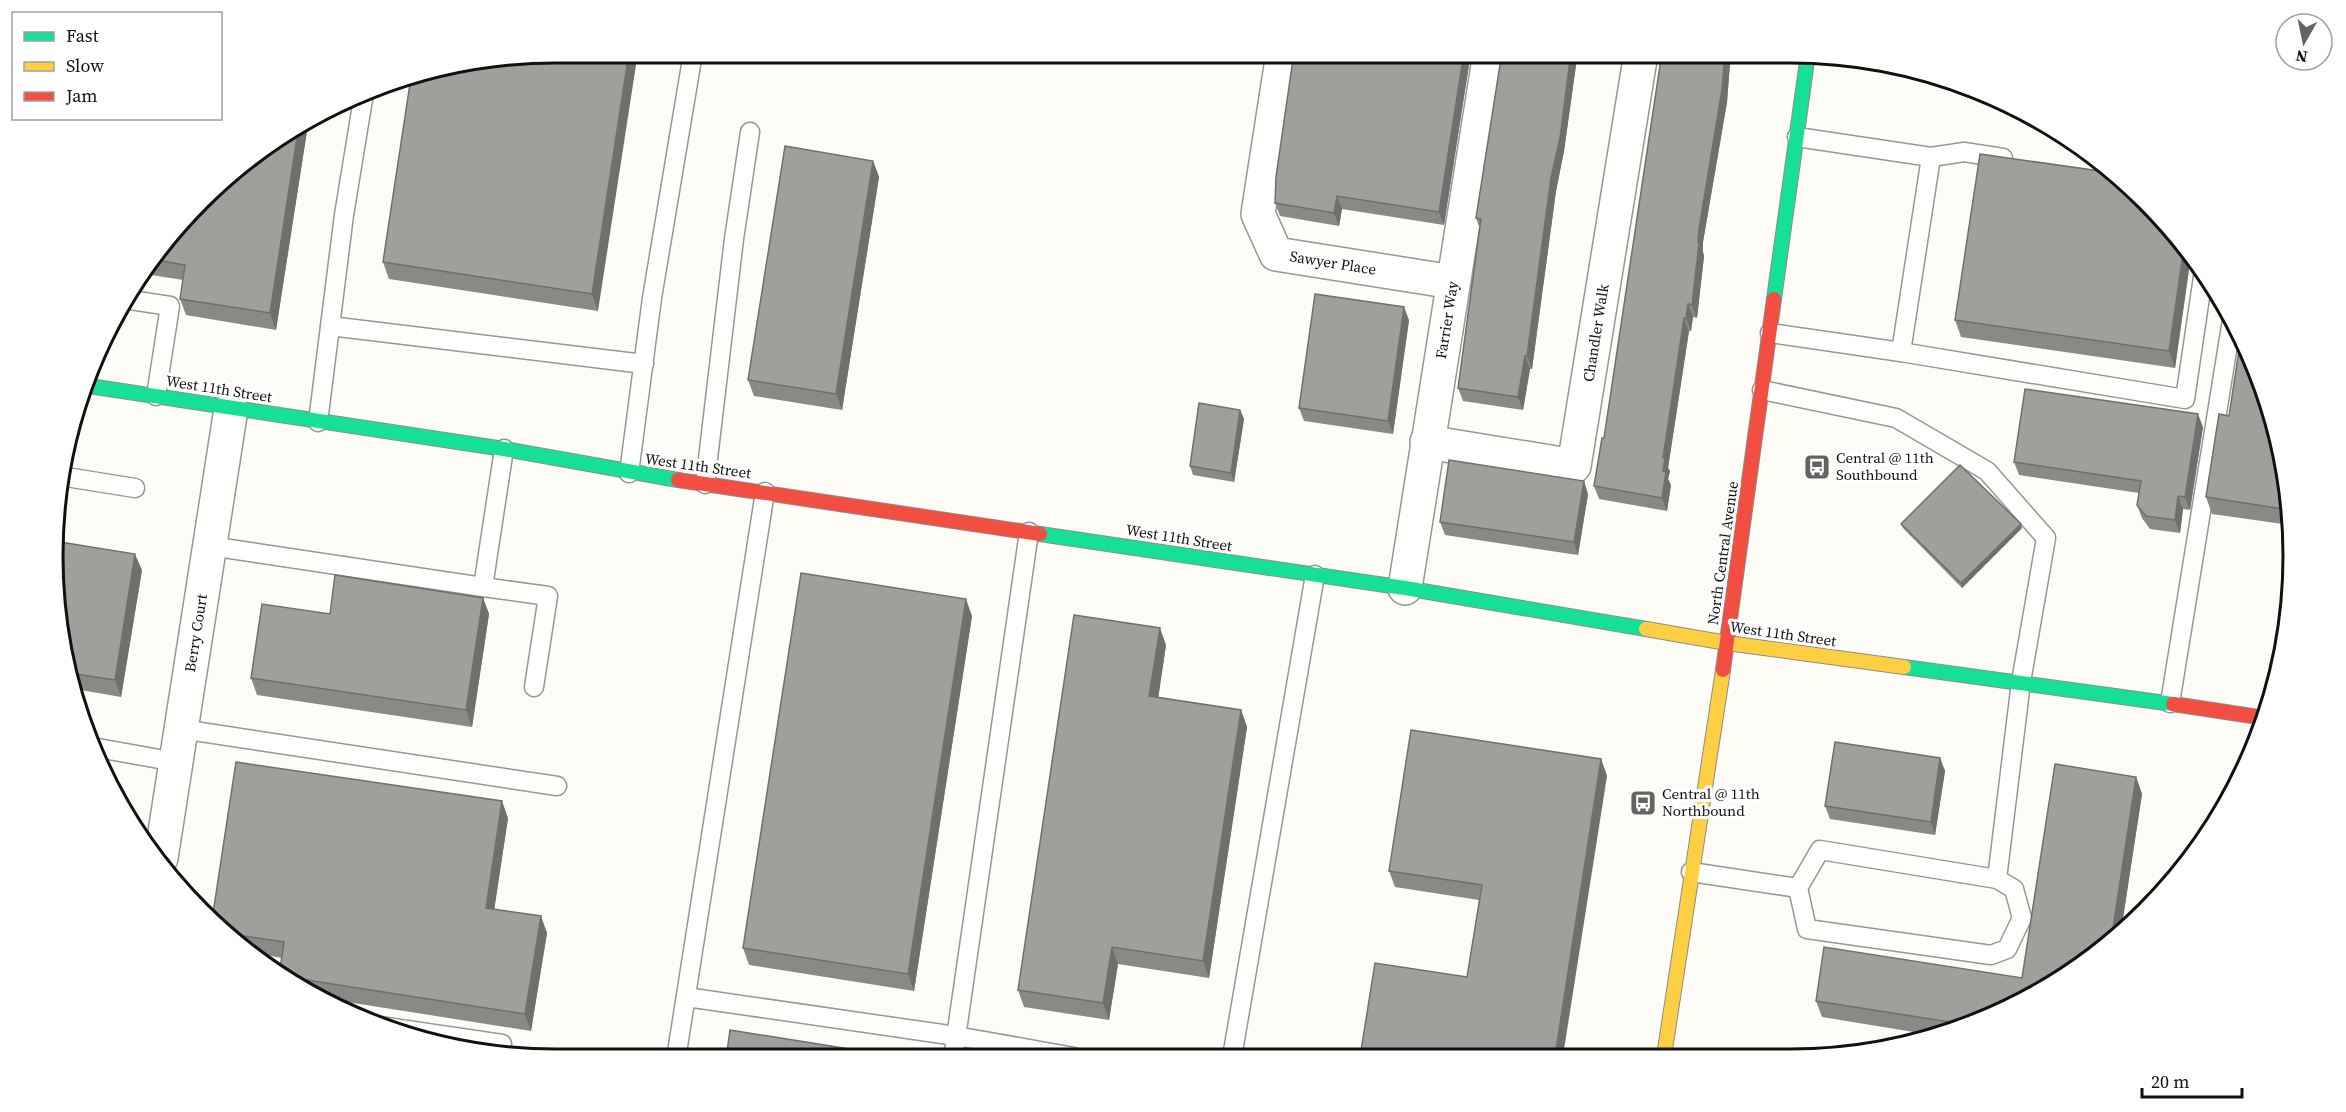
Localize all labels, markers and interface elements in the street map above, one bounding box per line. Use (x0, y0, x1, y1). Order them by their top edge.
legend (12, 12, 222, 120)
north arrow (2274, 12, 2334, 72)
text: Fast (66, 23, 99, 48)
text: N (2294, 45, 2309, 69)
text: Slow (66, 53, 104, 78)
text: Jam (65, 83, 98, 108)
street label: Sawyer Place (1288, 245, 1378, 280)
street label: Farrier Way (1430, 279, 1463, 360)
street label: Chandler Walk (1577, 282, 1614, 383)
street label: West 11th Street (165, 370, 274, 407)
place label: Central @ 11th Southbound (1836, 447, 1934, 485)
street label: West 11th Street (644, 448, 753, 483)
bus stop icon: Central @ 11th Southbound (1802, 452, 1832, 482)
street label: North Central Avenue (1702, 479, 1743, 626)
street label: West 11th Street (1125, 519, 1234, 556)
street label: Berry Court (179, 592, 212, 674)
street label: West 11th Street (1729, 616, 1838, 651)
place label: Central @ 11th Northbound (1662, 783, 1760, 821)
bus stop icon: Central @ 11th Northbound (1628, 788, 1658, 818)
scale bar (2142, 1061, 2242, 1099)
text: 20 m (2151, 1069, 2189, 1094)

